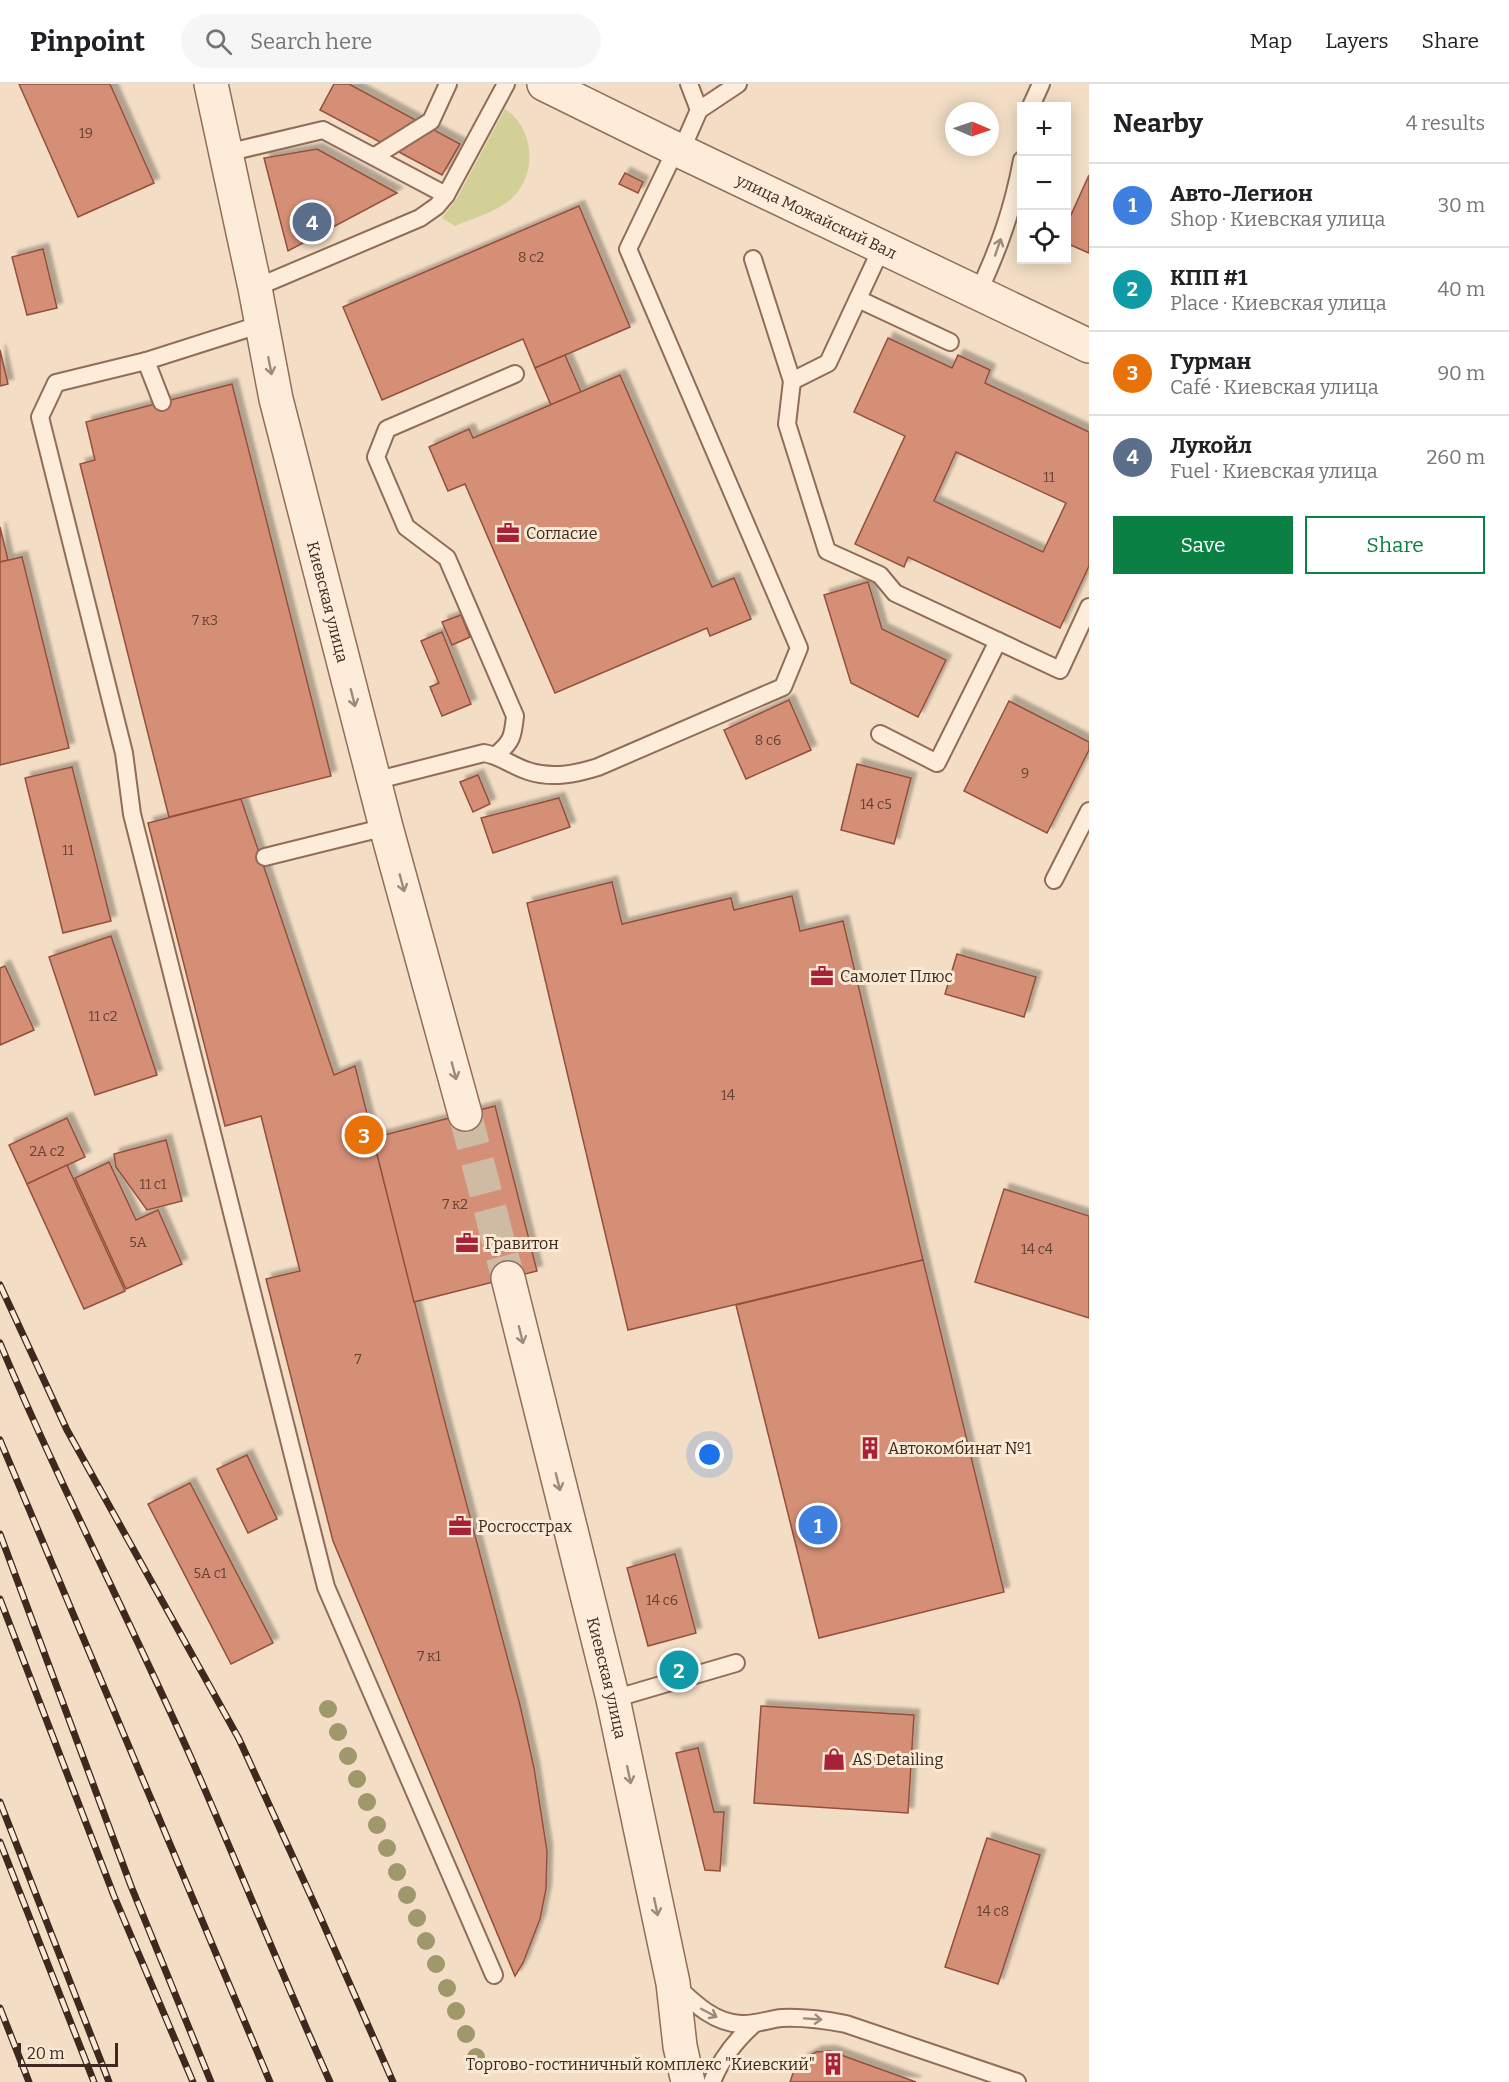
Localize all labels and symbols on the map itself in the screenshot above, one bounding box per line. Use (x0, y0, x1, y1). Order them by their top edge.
north arrow (945, 102, 999, 156)
house number: 19 (79, 125, 93, 142)
street label: улица Можайский Вал (732, 170, 900, 263)
pin: 4 (292, 200, 332, 244)
one-way arrow (994, 238, 1005, 257)
house number: 8 с2 (518, 249, 544, 266)
one-way arrow (265, 356, 276, 376)
house number: 11 (1043, 469, 1055, 486)
office icon: Согласие (495, 520, 521, 546)
place label: Согласие (526, 524, 597, 543)
street label: Киевская улица (303, 539, 352, 665)
house number: 7 к3 (192, 612, 218, 629)
one-way arrow (348, 688, 359, 707)
house number: 8 с6 (755, 732, 781, 749)
house number: 9 (1021, 765, 1029, 782)
house number: 14 с5 (860, 796, 892, 813)
house number: 11 (62, 842, 74, 859)
one-way arrow (397, 873, 408, 892)
office icon: Самолет Плюс (809, 963, 835, 989)
place label: Самолет Плюс (840, 967, 953, 986)
house number: 11 с2 (89, 1008, 117, 1025)
one-way arrow (448, 1061, 460, 1080)
house number: 14 (721, 1087, 735, 1104)
pin: 3 (344, 1112, 384, 1158)
house number: 2А с2 (29, 1143, 65, 1160)
house number: 11 с1 (139, 1176, 167, 1193)
house number: 7 к2 (442, 1196, 468, 1213)
office icon: Гравитон (454, 1230, 480, 1256)
house number: 5А (129, 1234, 147, 1251)
place label: Гравитон (485, 1234, 559, 1253)
house number: 14 с4 (1021, 1241, 1053, 1258)
one-way arrow (516, 1325, 528, 1344)
house number: 7 (354, 1351, 362, 1368)
building icon: Автокомбинат №1 (857, 1435, 883, 1461)
place label: Автокомбинат №1 (888, 1439, 1032, 1458)
your location (695, 1440, 724, 1469)
one-way arrow (553, 1472, 565, 1491)
pin: 1 (798, 1502, 838, 1548)
office icon: Росгосстрах (447, 1513, 473, 1539)
place label: Росгосстрах (478, 1517, 572, 1536)
house number: 5А с1 (193, 1565, 227, 1582)
house number: 14 с6 (646, 1592, 678, 1609)
street label: Киевская улица (583, 1615, 630, 1741)
house number: 7 к1 (417, 1648, 441, 1665)
pin: 2 (660, 1648, 698, 1692)
shop icon: AS Detailing (821, 1746, 847, 1772)
place label: AS Detailing (852, 1750, 943, 1769)
one-way arrow (624, 1765, 635, 1784)
one-way arrow (651, 1897, 662, 1917)
house number: 14 с8 (977, 1903, 1009, 1920)
one-way arrow (700, 2008, 718, 2019)
one-way arrow (802, 2014, 822, 2025)
scale bar (18, 2040, 118, 2068)
building icon: Торгово-гостиничный комплекс "Киевский" (820, 2051, 846, 2077)
place label: Торгово-гостиничный комплекс "Киевский" (466, 2055, 815, 2074)

